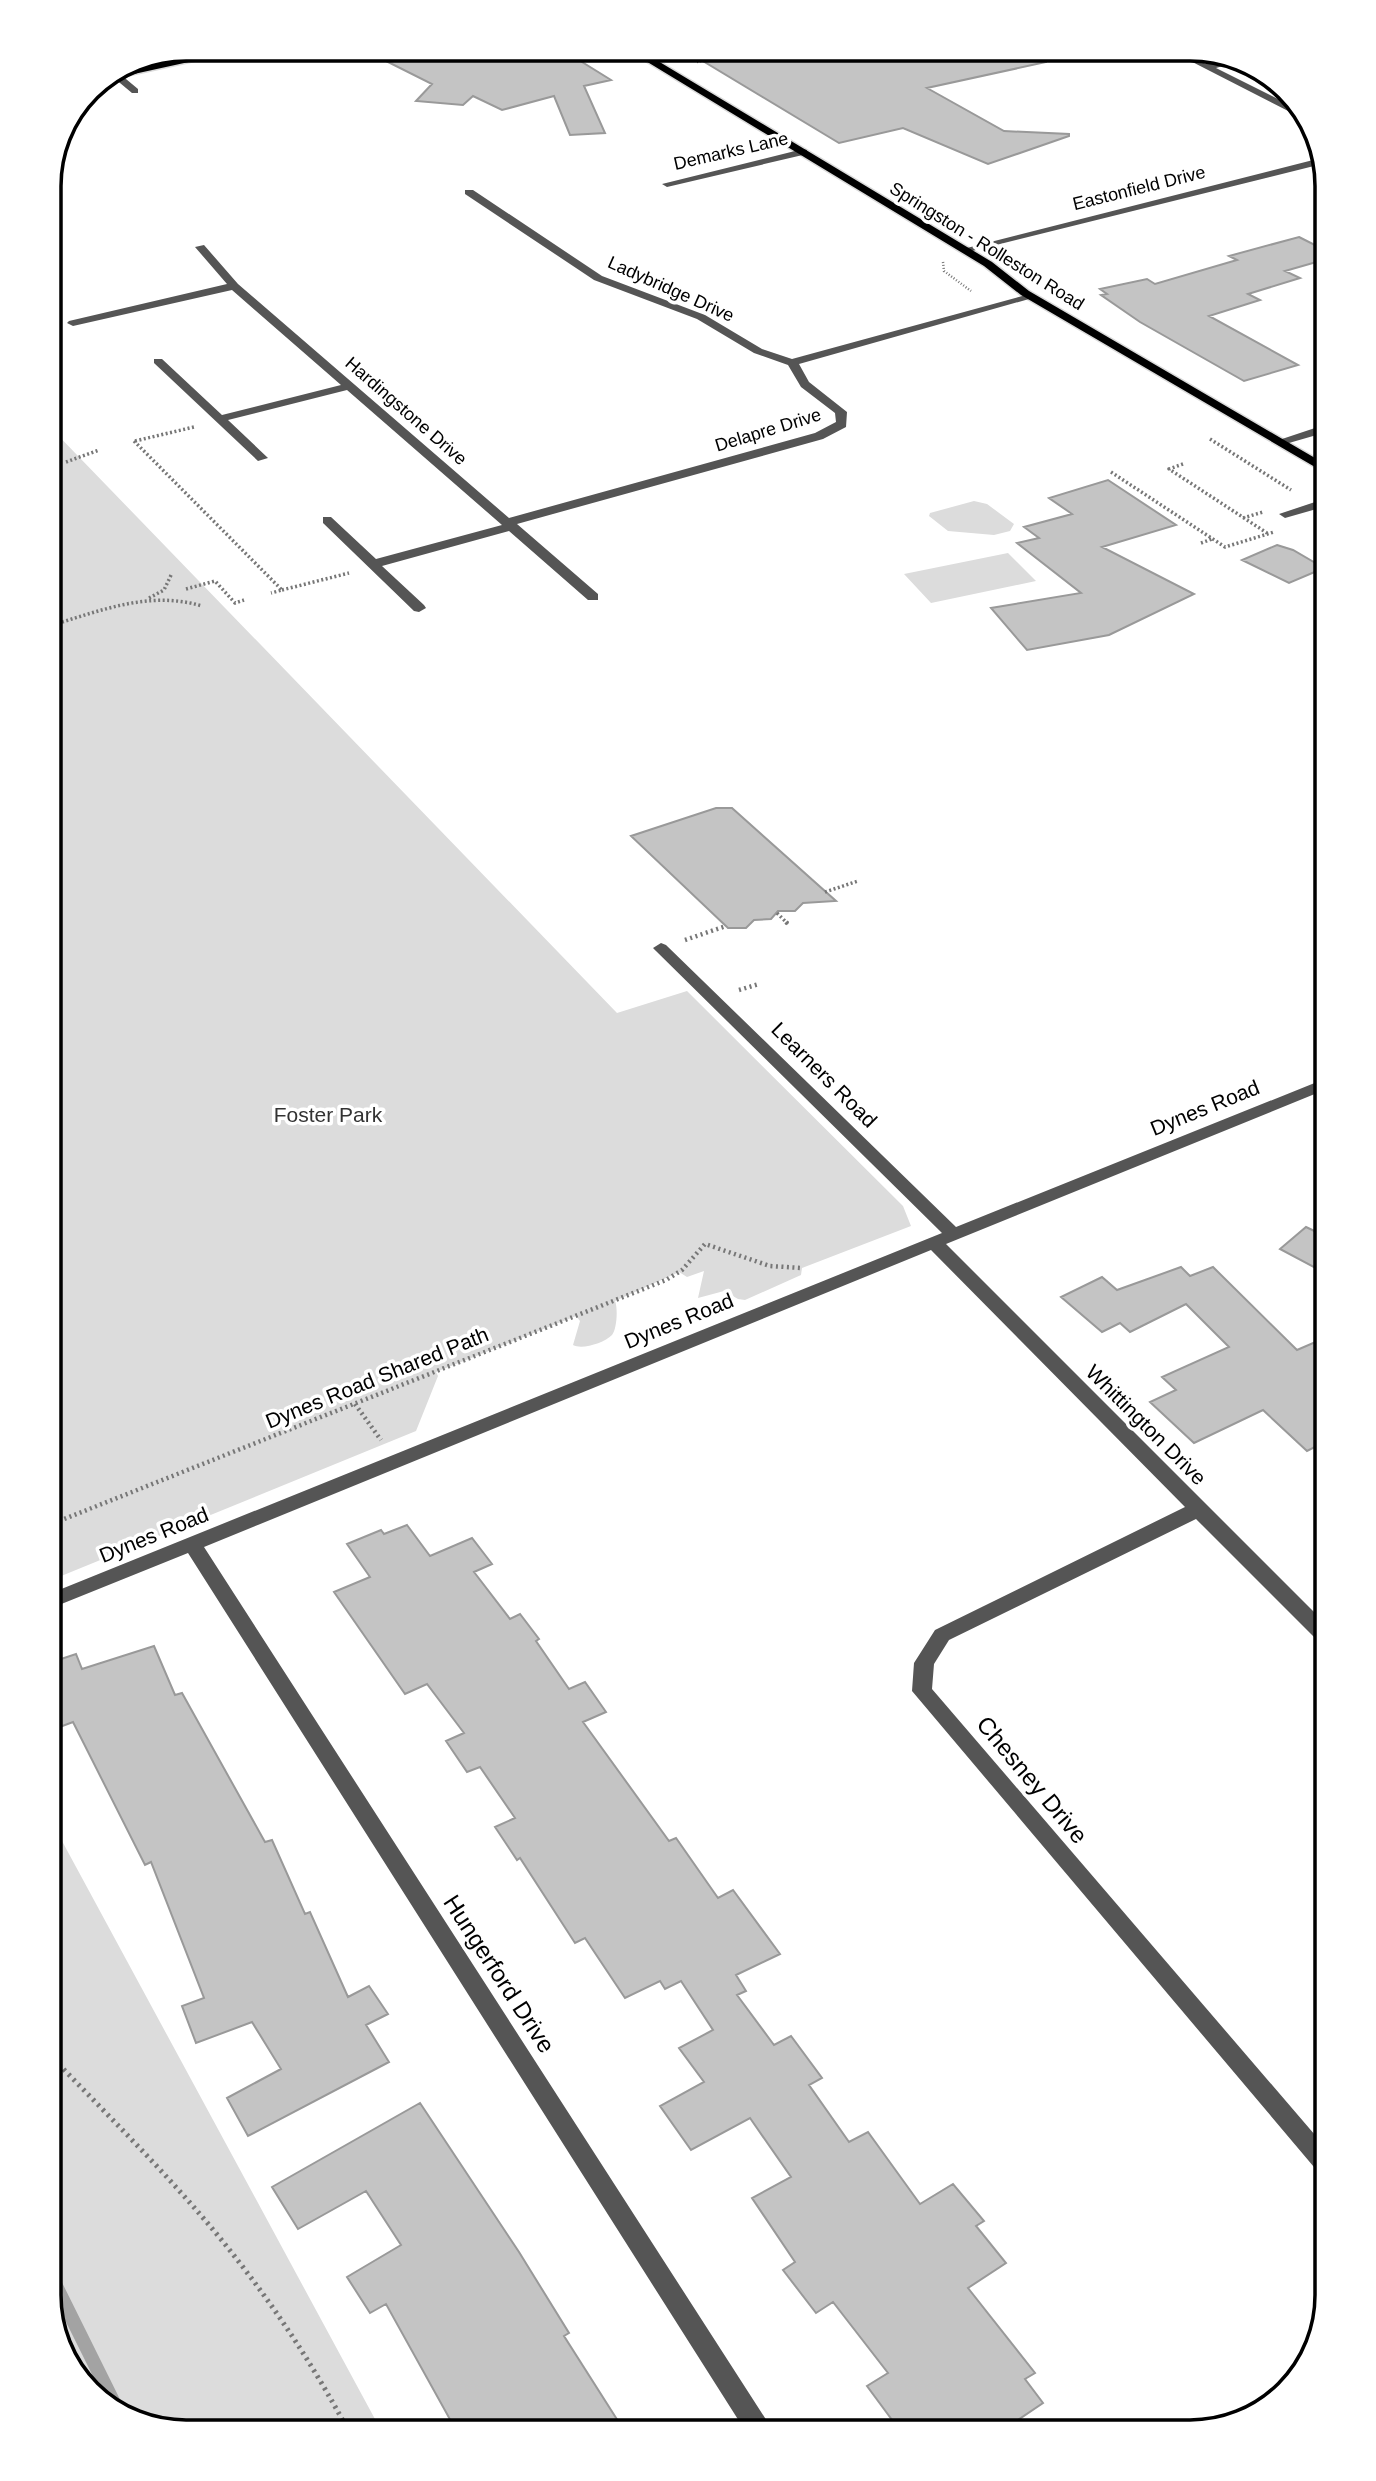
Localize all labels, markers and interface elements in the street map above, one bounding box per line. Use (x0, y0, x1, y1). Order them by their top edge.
street label: Demarks Lane (672, 128, 790, 174)
street label: Eastonfield Drive (1071, 162, 1207, 214)
street label: Springston - Rolleston Road (886, 178, 1088, 314)
street label: Ladybridge Drive (605, 252, 737, 326)
street label: Hardingstone Drive (341, 353, 471, 469)
street label: Delapre Drive (712, 404, 824, 456)
street label: Learners Road (767, 1017, 882, 1132)
street label: Dynes Road (1147, 1075, 1263, 1140)
park label: Foster Park (274, 1103, 383, 1126)
street label: Dynes Road (621, 1288, 737, 1353)
street label: Dynes Road Shared Path (262, 1322, 492, 1433)
street label: Whittington Drive (1082, 1360, 1211, 1489)
street label: Dynes Road (96, 1502, 212, 1567)
street label: Chesney Drive (971, 1711, 1093, 1849)
street label: Hungerford Drive (438, 1890, 561, 2058)

